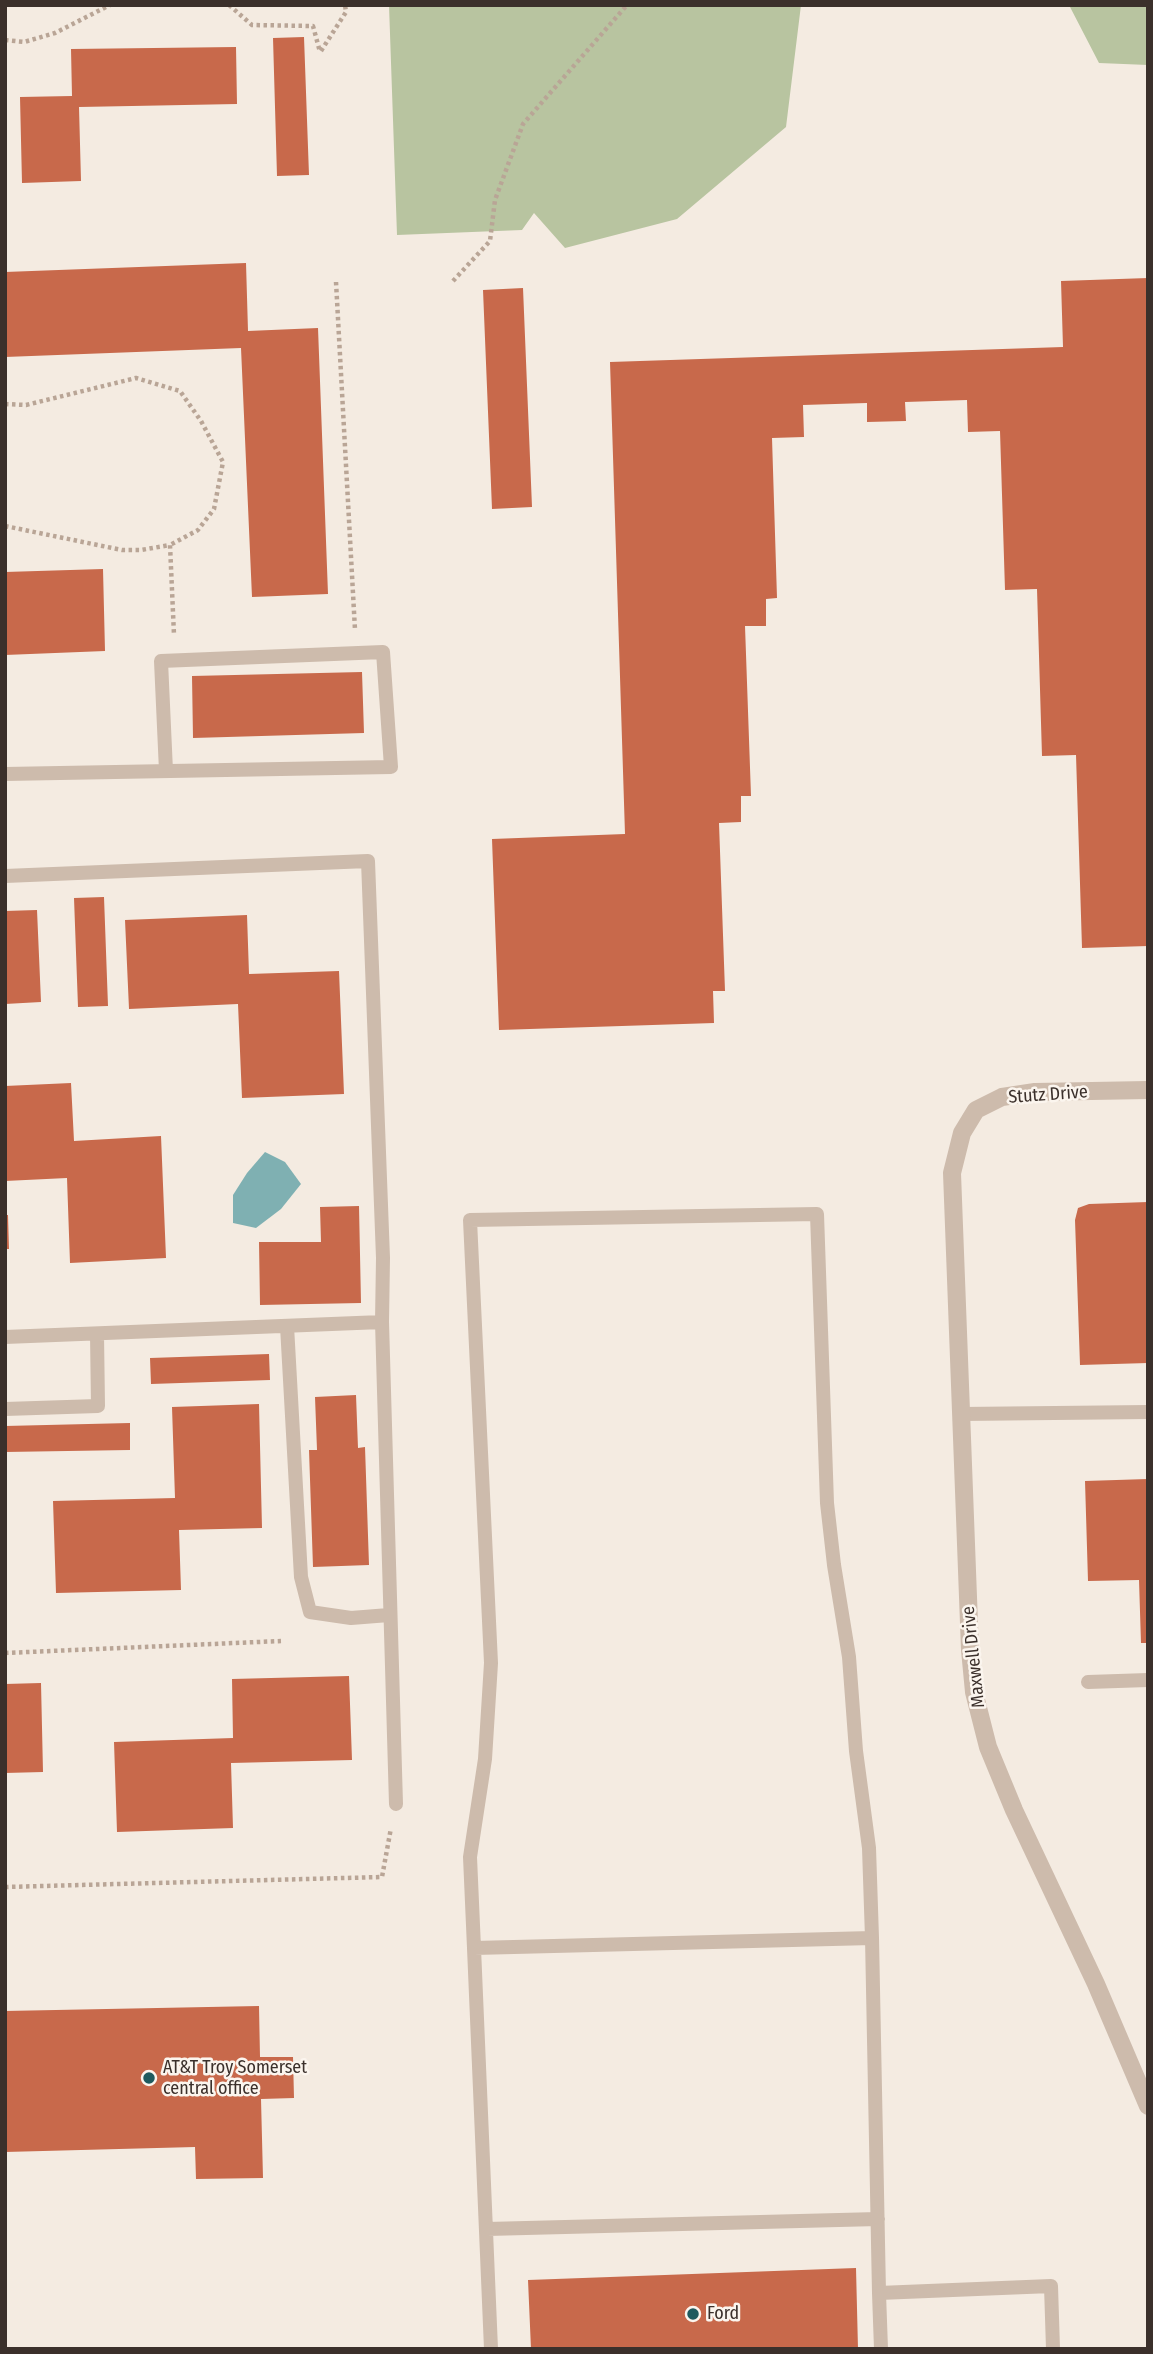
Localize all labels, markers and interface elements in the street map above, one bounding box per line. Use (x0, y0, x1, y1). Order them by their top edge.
street label: Stutz Drive (1008, 1081, 1088, 1109)
street label: Maxwell Drive (958, 1605, 990, 1709)
place label: AT&T Troy Somerset central office (163, 2057, 307, 2100)
marker: AT&T Troy Somerset central office (141, 2070, 157, 2086)
place label: Ford (707, 2303, 739, 2325)
marker: Ford (685, 2306, 701, 2322)

